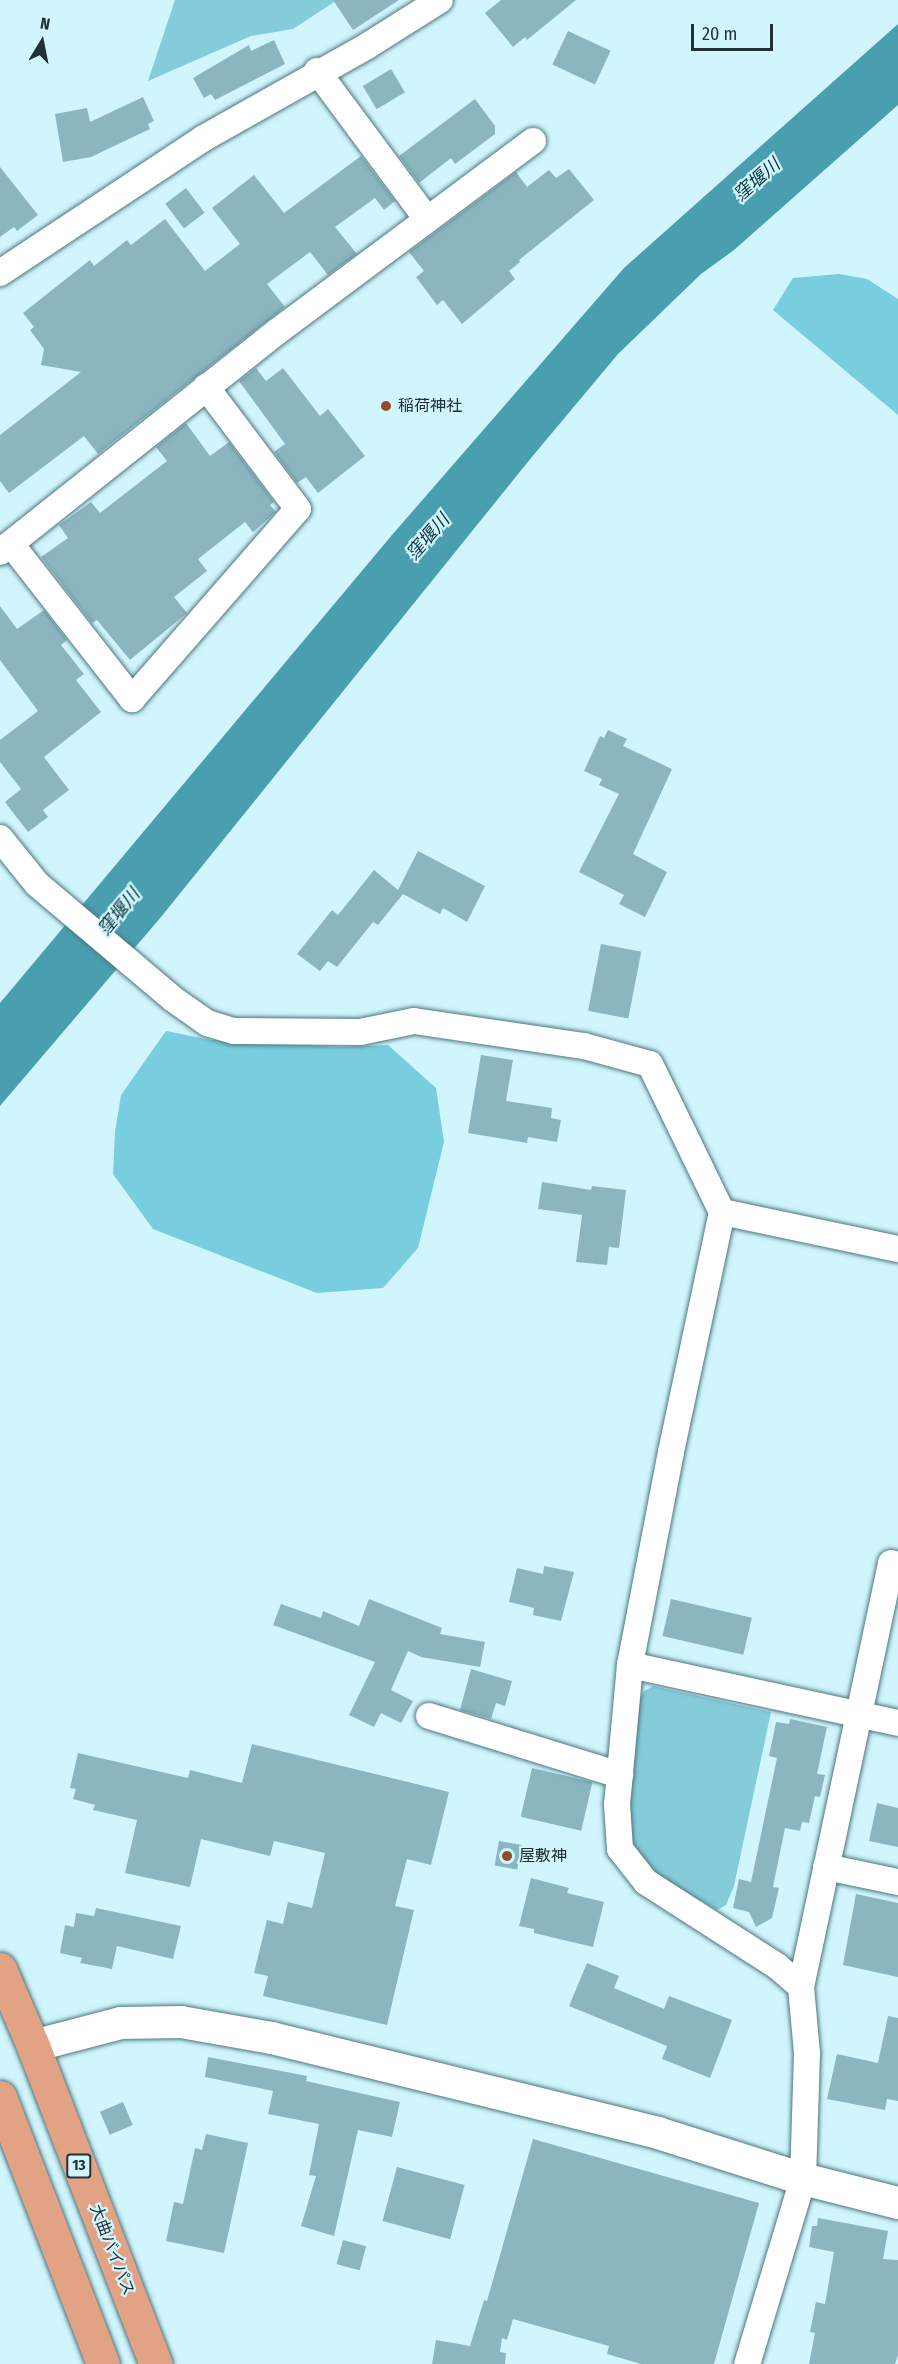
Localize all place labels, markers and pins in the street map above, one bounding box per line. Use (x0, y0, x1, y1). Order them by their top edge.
place label: 稲荷神社 (398, 396, 462, 416)
marker: 稲荷神社 (379, 399, 393, 413)
place label: 屋敷神 (519, 1846, 567, 1866)
marker: 屋敷神 (500, 1849, 514, 1863)

